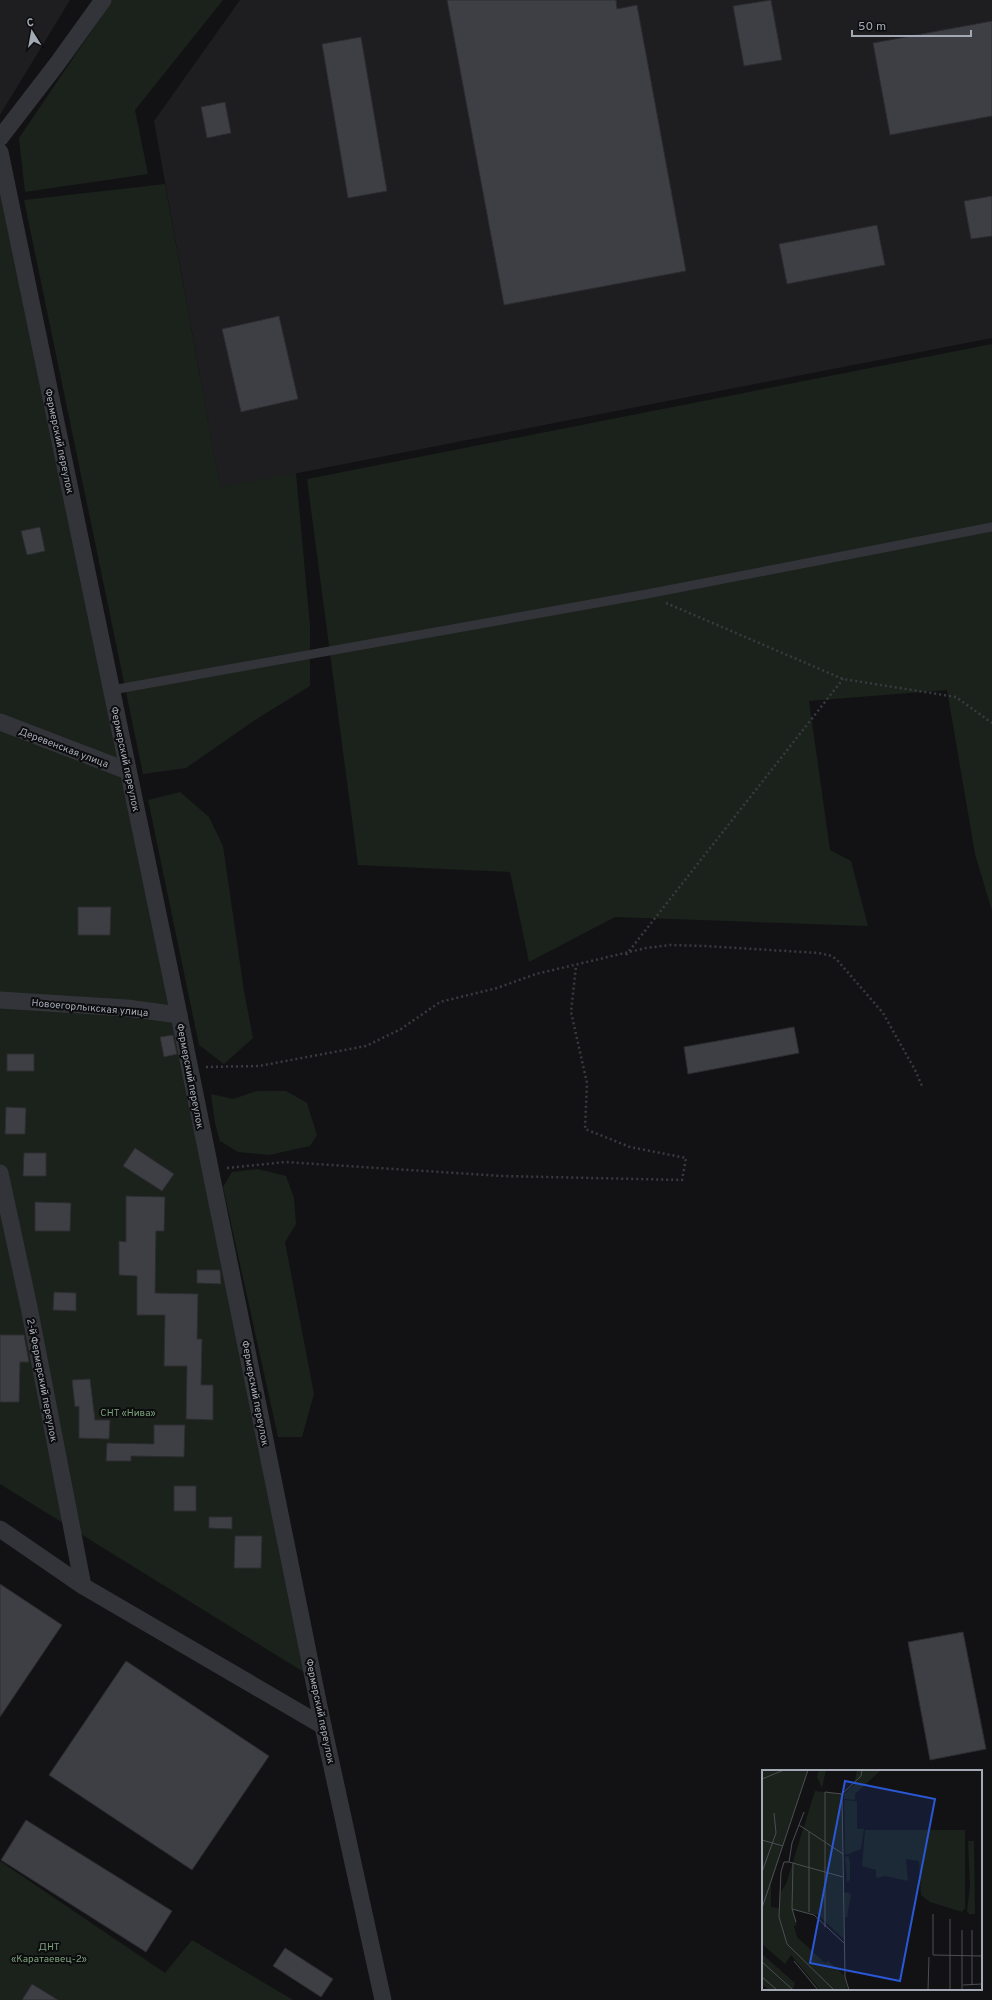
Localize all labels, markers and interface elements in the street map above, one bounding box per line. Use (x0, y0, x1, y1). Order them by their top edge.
north arrow (12, 12, 52, 52)
scale bar (852, 12, 971, 38)
text: С (25, 16, 35, 31)
text: 50 m (858, 19, 886, 35)
street label: Фермерский переулок (41, 388, 76, 495)
street label: Фермерский переулок (107, 706, 142, 813)
street label: Деревенская улица (17, 725, 110, 771)
street label: Новоегорлыкская улица (31, 997, 149, 1020)
street label: Фермерский переулок (173, 1023, 206, 1130)
street label: 2-й Фермерский переулок (23, 1318, 60, 1443)
street label: Фермерский переулок (238, 1340, 271, 1447)
park label: СНТ «Нива» (100, 1407, 156, 1420)
street label: Фермерский переулок (302, 1658, 337, 1765)
inset map (762, 1770, 982, 1990)
park label: ДНТ «Каратаевец-2» (11, 1941, 87, 1966)

